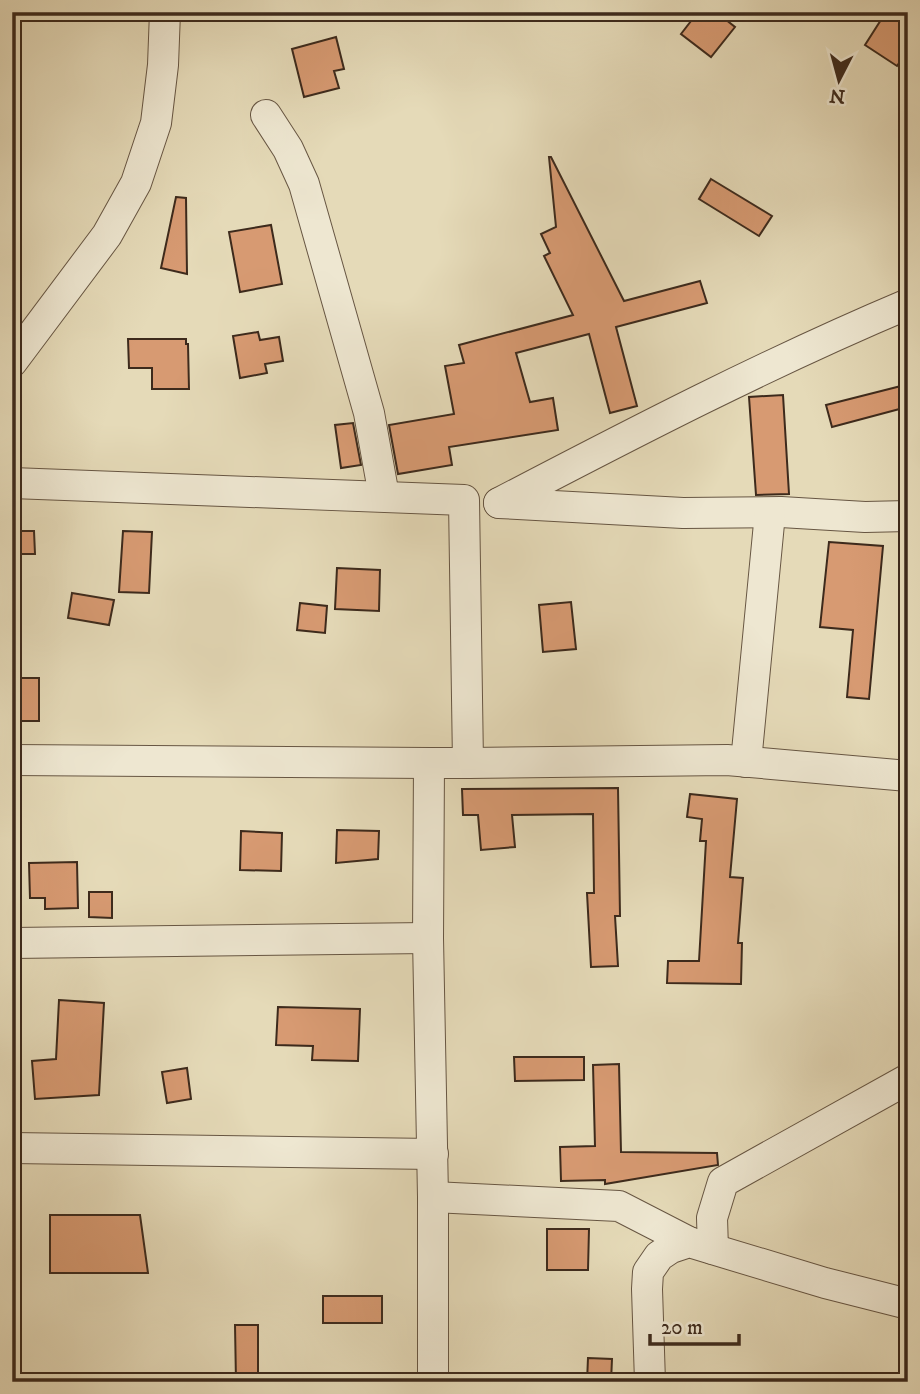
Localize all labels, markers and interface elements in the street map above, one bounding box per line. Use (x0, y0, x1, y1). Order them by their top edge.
north arrow (804, 46, 874, 116)
text: N (828, 83, 846, 108)
scale bar (650, 1303, 740, 1347)
text: 20 m (661, 1315, 703, 1341)

